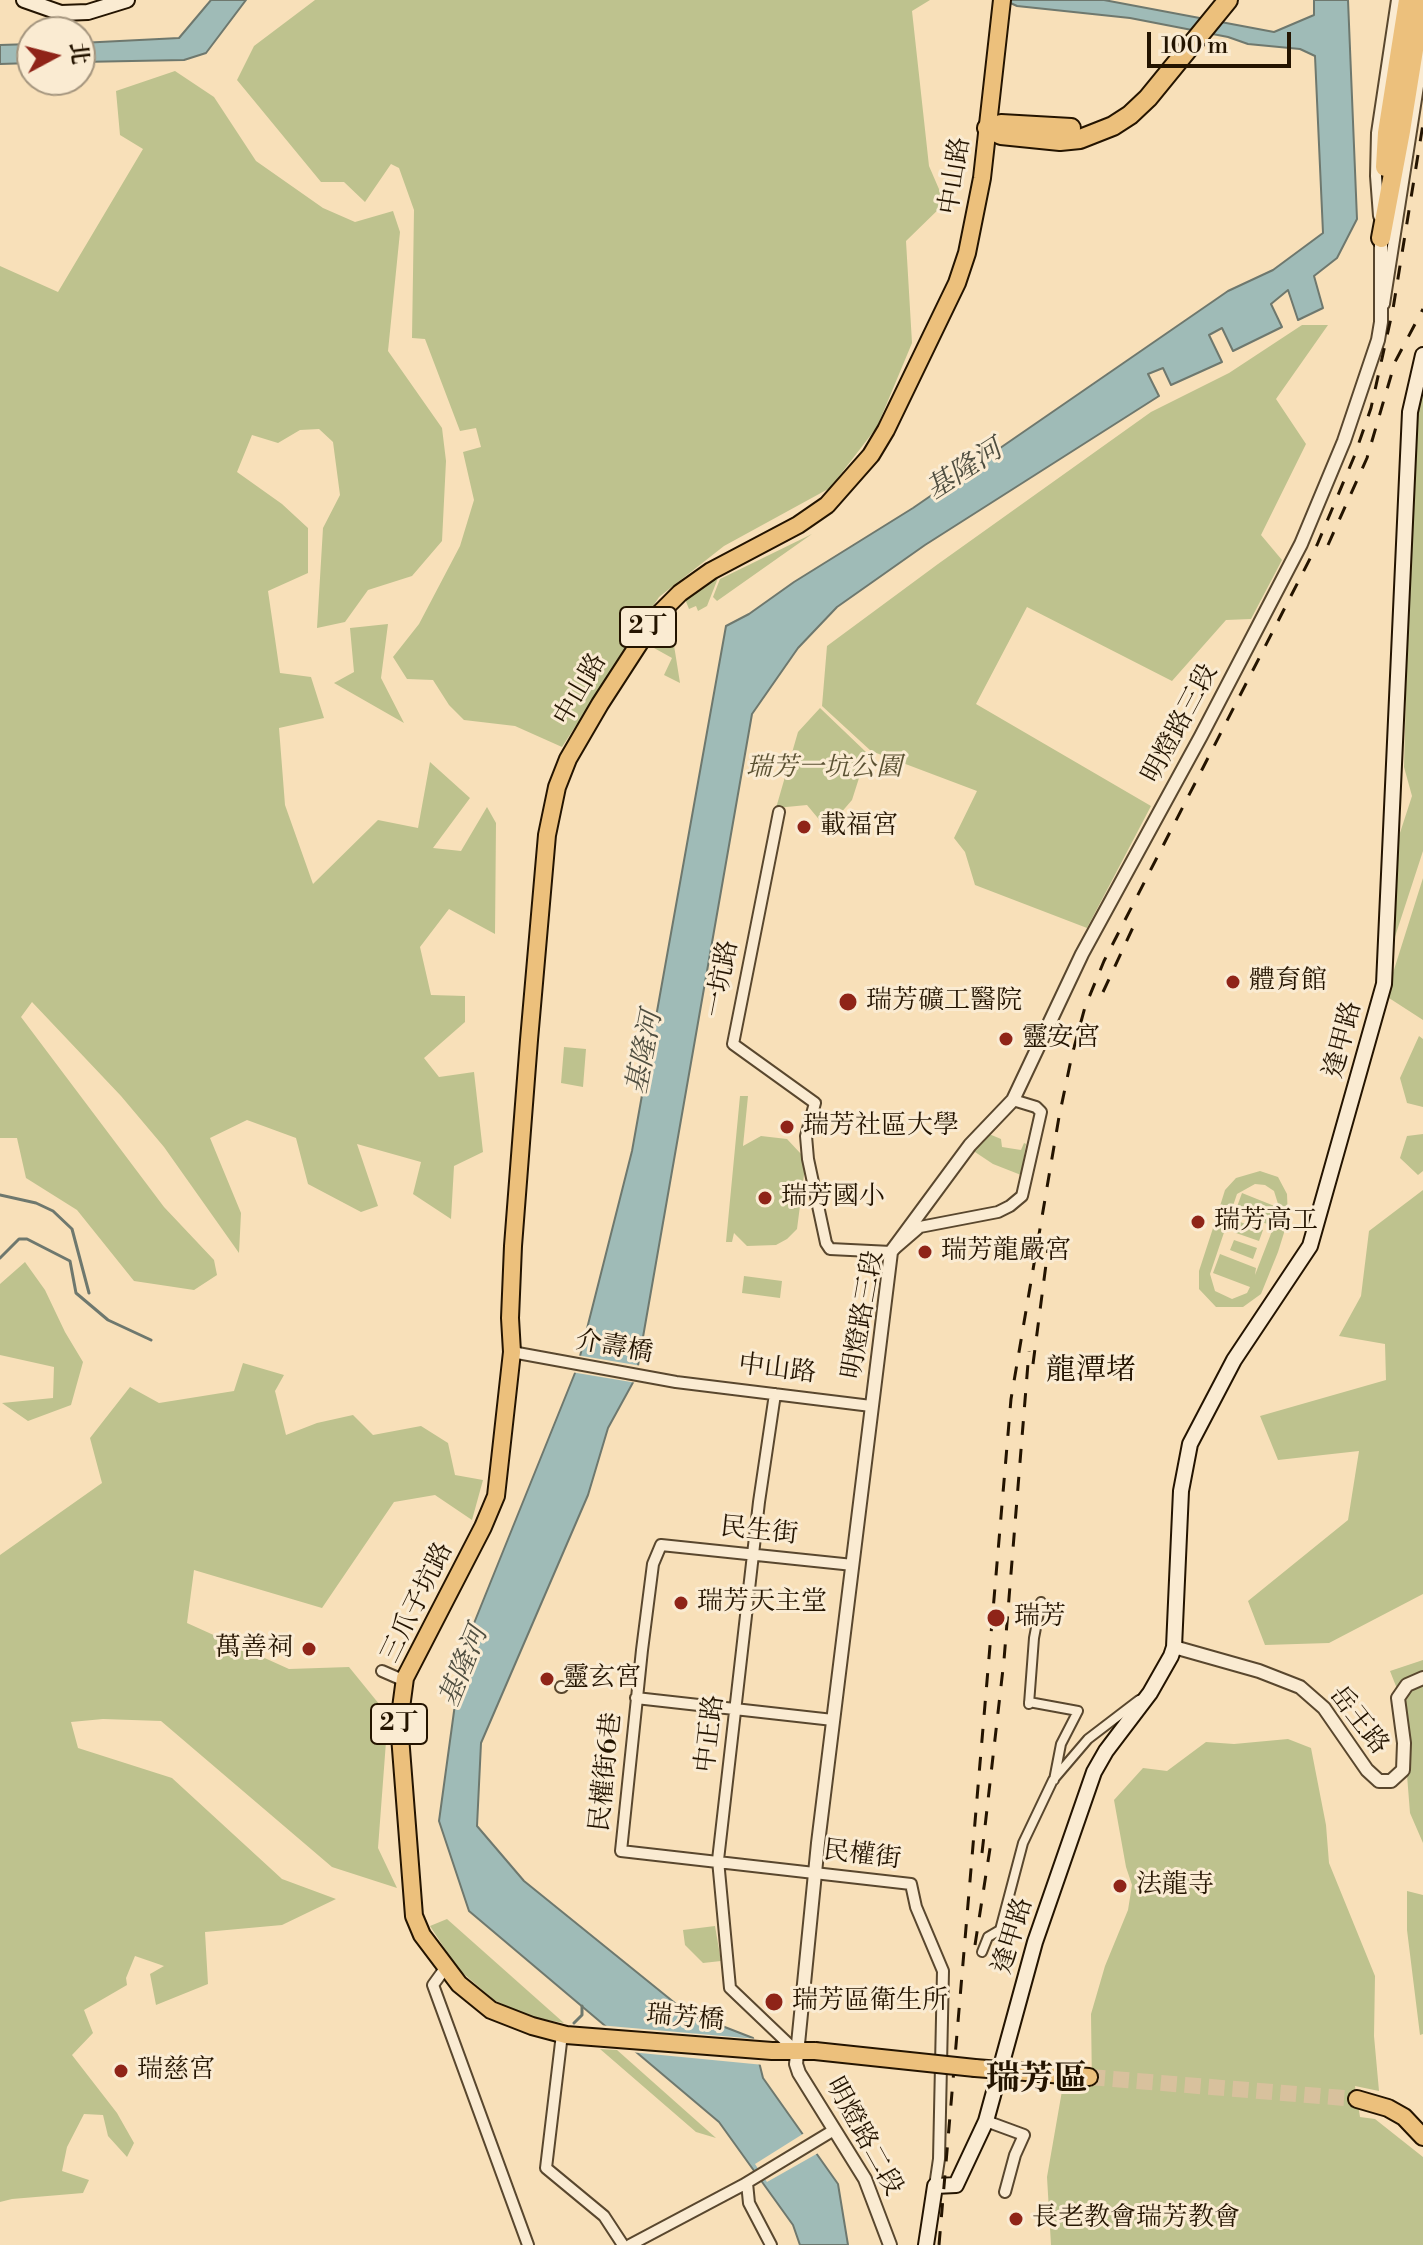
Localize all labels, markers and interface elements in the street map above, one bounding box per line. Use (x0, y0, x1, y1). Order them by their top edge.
north arrow (16, 16, 96, 96)
scale bar (1151, 16, 1295, 66)
text: 100 m (1161, 31, 1228, 61)
text: 北 (64, 41, 93, 66)
street label: 中山路 (934, 135, 978, 217)
water label: 基隆河 (921, 434, 1009, 508)
road number: 2丁 (620, 607, 676, 647)
street label: 中山路 (548, 648, 614, 732)
street label: 明燈路三段 (1137, 659, 1225, 789)
park label: 瑞芳一坑公園 (746, 753, 902, 785)
place label: 載福宮 (820, 811, 898, 843)
marker: 載福宮 (795, 818, 813, 836)
street label: 一坑路 (700, 938, 746, 1020)
place label: 體育館 (1249, 966, 1327, 998)
marker: 體育館 (1224, 973, 1242, 991)
place label: 瑞芳礦工醫院 (866, 986, 1022, 1018)
marker: 瑞芳礦工醫院 (837, 991, 859, 1013)
street label: 逢甲路 (1319, 998, 1369, 1082)
water label: 基隆河 (621, 1009, 671, 1097)
place label: 靈安宮 (1022, 1023, 1100, 1055)
marker: 靈安宮 (997, 1030, 1015, 1048)
place label: 瑞芳社區大學 (803, 1111, 959, 1143)
marker: 瑞芳社區大學 (778, 1118, 796, 1136)
place label: 瑞芳國小 (781, 1182, 885, 1214)
marker: 瑞芳國小 (756, 1189, 774, 1207)
place label: 瑞芳高工 (1214, 1206, 1318, 1238)
marker: 瑞芳高工 (1189, 1213, 1207, 1231)
place label: 瑞芳龍嚴宮 (941, 1236, 1071, 1268)
marker: 瑞芳龍嚴宮 (916, 1243, 934, 1261)
street label: 明燈路三段 (837, 1248, 891, 1382)
street label: 介壽橋 (573, 1326, 655, 1370)
street label: 中山路 (736, 1350, 818, 1390)
district label: 龍潭堵 (1046, 1354, 1136, 1390)
street label: 民生街 (719, 1512, 799, 1552)
street label: 三爪子坑路 (375, 1538, 461, 1668)
place label: 瑞芳天主堂 (697, 1587, 827, 1619)
marker: 瑞芳天主堂 (672, 1594, 690, 1612)
place label: 瑞芳 (1014, 1602, 1066, 1634)
marker: 瑞芳 (985, 1607, 1007, 1629)
water label: 基隆河 (434, 1622, 496, 1712)
place label: 萬善祠 (215, 1633, 293, 1665)
marker: 萬善祠 (300, 1640, 318, 1658)
place label: 靈玄宮 (563, 1663, 641, 1695)
marker: 靈玄宮 (538, 1670, 556, 1688)
street label: 岳王路 (1322, 1681, 1394, 1761)
street label: 中正路 (691, 1693, 731, 1775)
road number: 2丁 (371, 1704, 427, 1744)
street label: 民權街6巷 (585, 1711, 629, 1833)
street label: 民權街 (821, 1836, 903, 1876)
place label: 法龍寺 (1136, 1870, 1214, 1902)
marker: 法龍寺 (1111, 1877, 1129, 1895)
street label: 逢甲路 (988, 1894, 1040, 1978)
place label: 瑞芳區衛生所 (792, 1986, 948, 2018)
marker: 瑞芳區衛生所 (763, 1991, 785, 2013)
street label: 瑞芳橋 (645, 2000, 725, 2038)
place label: 瑞慈宮 (137, 2055, 215, 2087)
district label: 瑞芳區 (986, 2061, 1088, 2101)
marker: 瑞慈宮 (112, 2062, 130, 2080)
street label: 明燈路二段 (818, 2073, 908, 2201)
place label: 長老教會瑞芳教會 (1032, 2203, 1240, 2235)
marker: 長老教會瑞芳教會 (1007, 2210, 1025, 2228)

